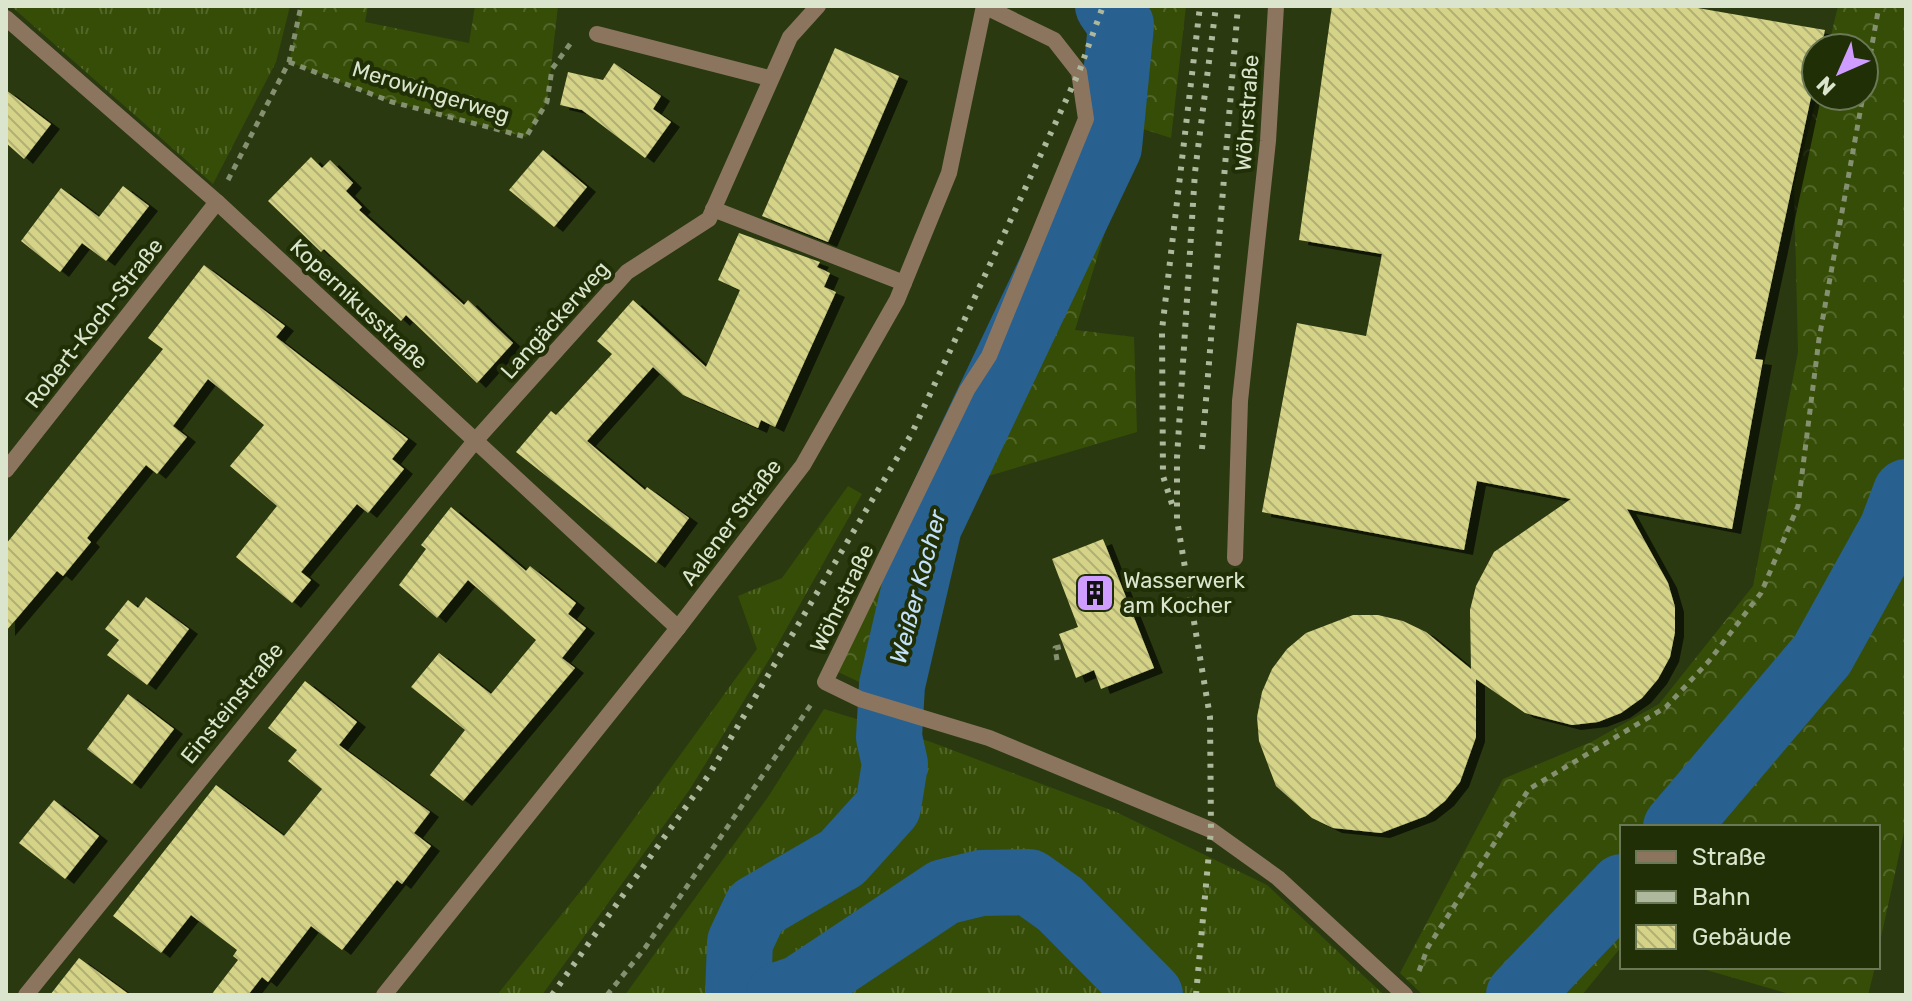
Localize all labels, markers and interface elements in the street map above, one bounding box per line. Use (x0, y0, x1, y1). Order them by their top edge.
north arrow (1800, 32, 1880, 112)
street label: Wöhrstraße (1229, 54, 1265, 172)
street label: Merowingerweg (349, 55, 513, 129)
text: N (1811, 71, 1841, 101)
street label: Robert-Koch-Straße (19, 233, 169, 413)
street label: Kopernikusstraße (284, 233, 434, 375)
street label: Langäckerweg (495, 255, 615, 385)
street label: Aalener Straße (675, 453, 787, 591)
water label: Weißer Kocher (884, 506, 952, 667)
street label: Wöhrstraße (804, 540, 880, 656)
place label: Wasserwerk am Kocher (1123, 567, 1245, 619)
building icon: Wasserwerk am Kocher (1074, 572, 1116, 614)
street label: Einsteinstraße (175, 637, 289, 769)
legend (1620, 825, 1880, 969)
text: Straße (1692, 843, 1766, 871)
text: Bahn (1692, 883, 1750, 911)
text: Gebäude (1692, 923, 1791, 951)

